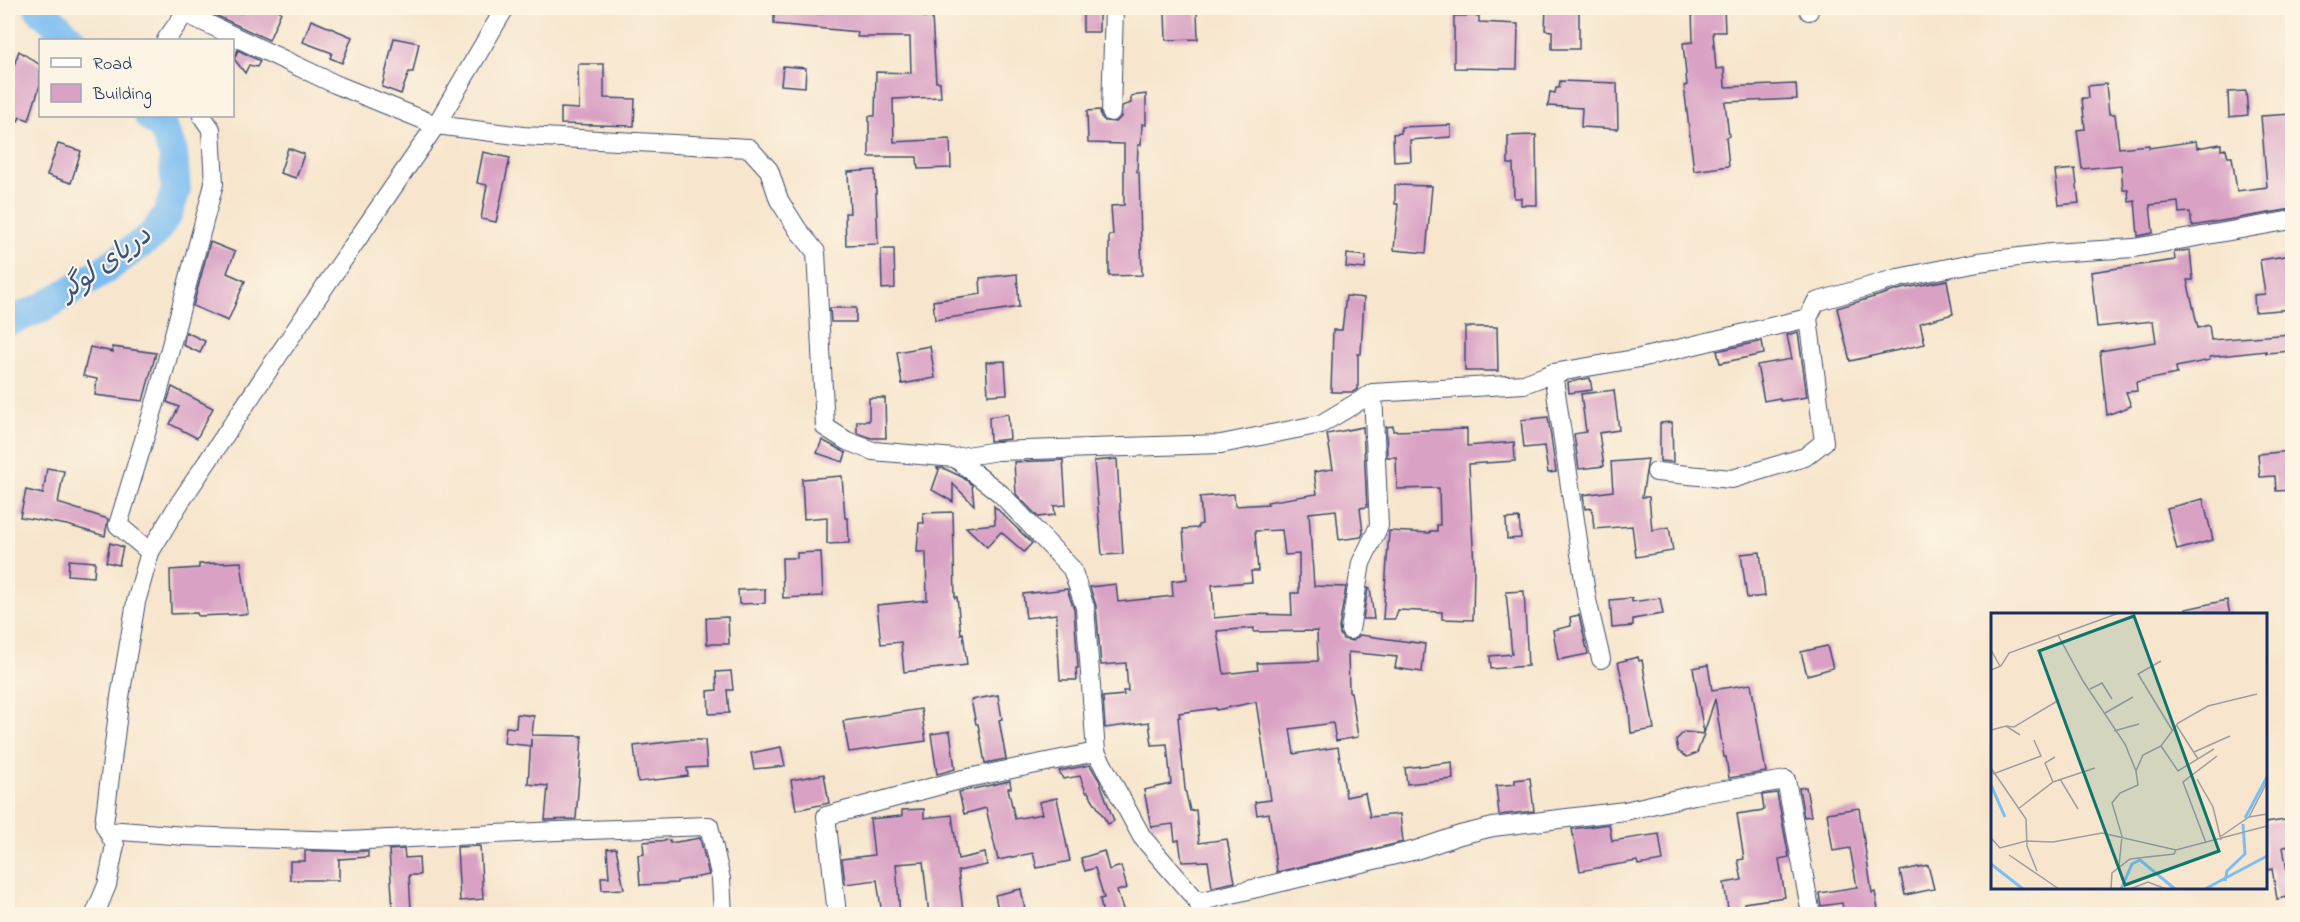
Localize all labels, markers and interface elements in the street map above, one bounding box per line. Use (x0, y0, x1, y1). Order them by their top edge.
legend (39, 39, 234, 117)
text: Road (93, 52, 132, 78)
text: Building (92, 82, 152, 109)
water label: دریای لوگر (49, 217, 160, 313)
inset map (1991, 613, 2267, 889)

